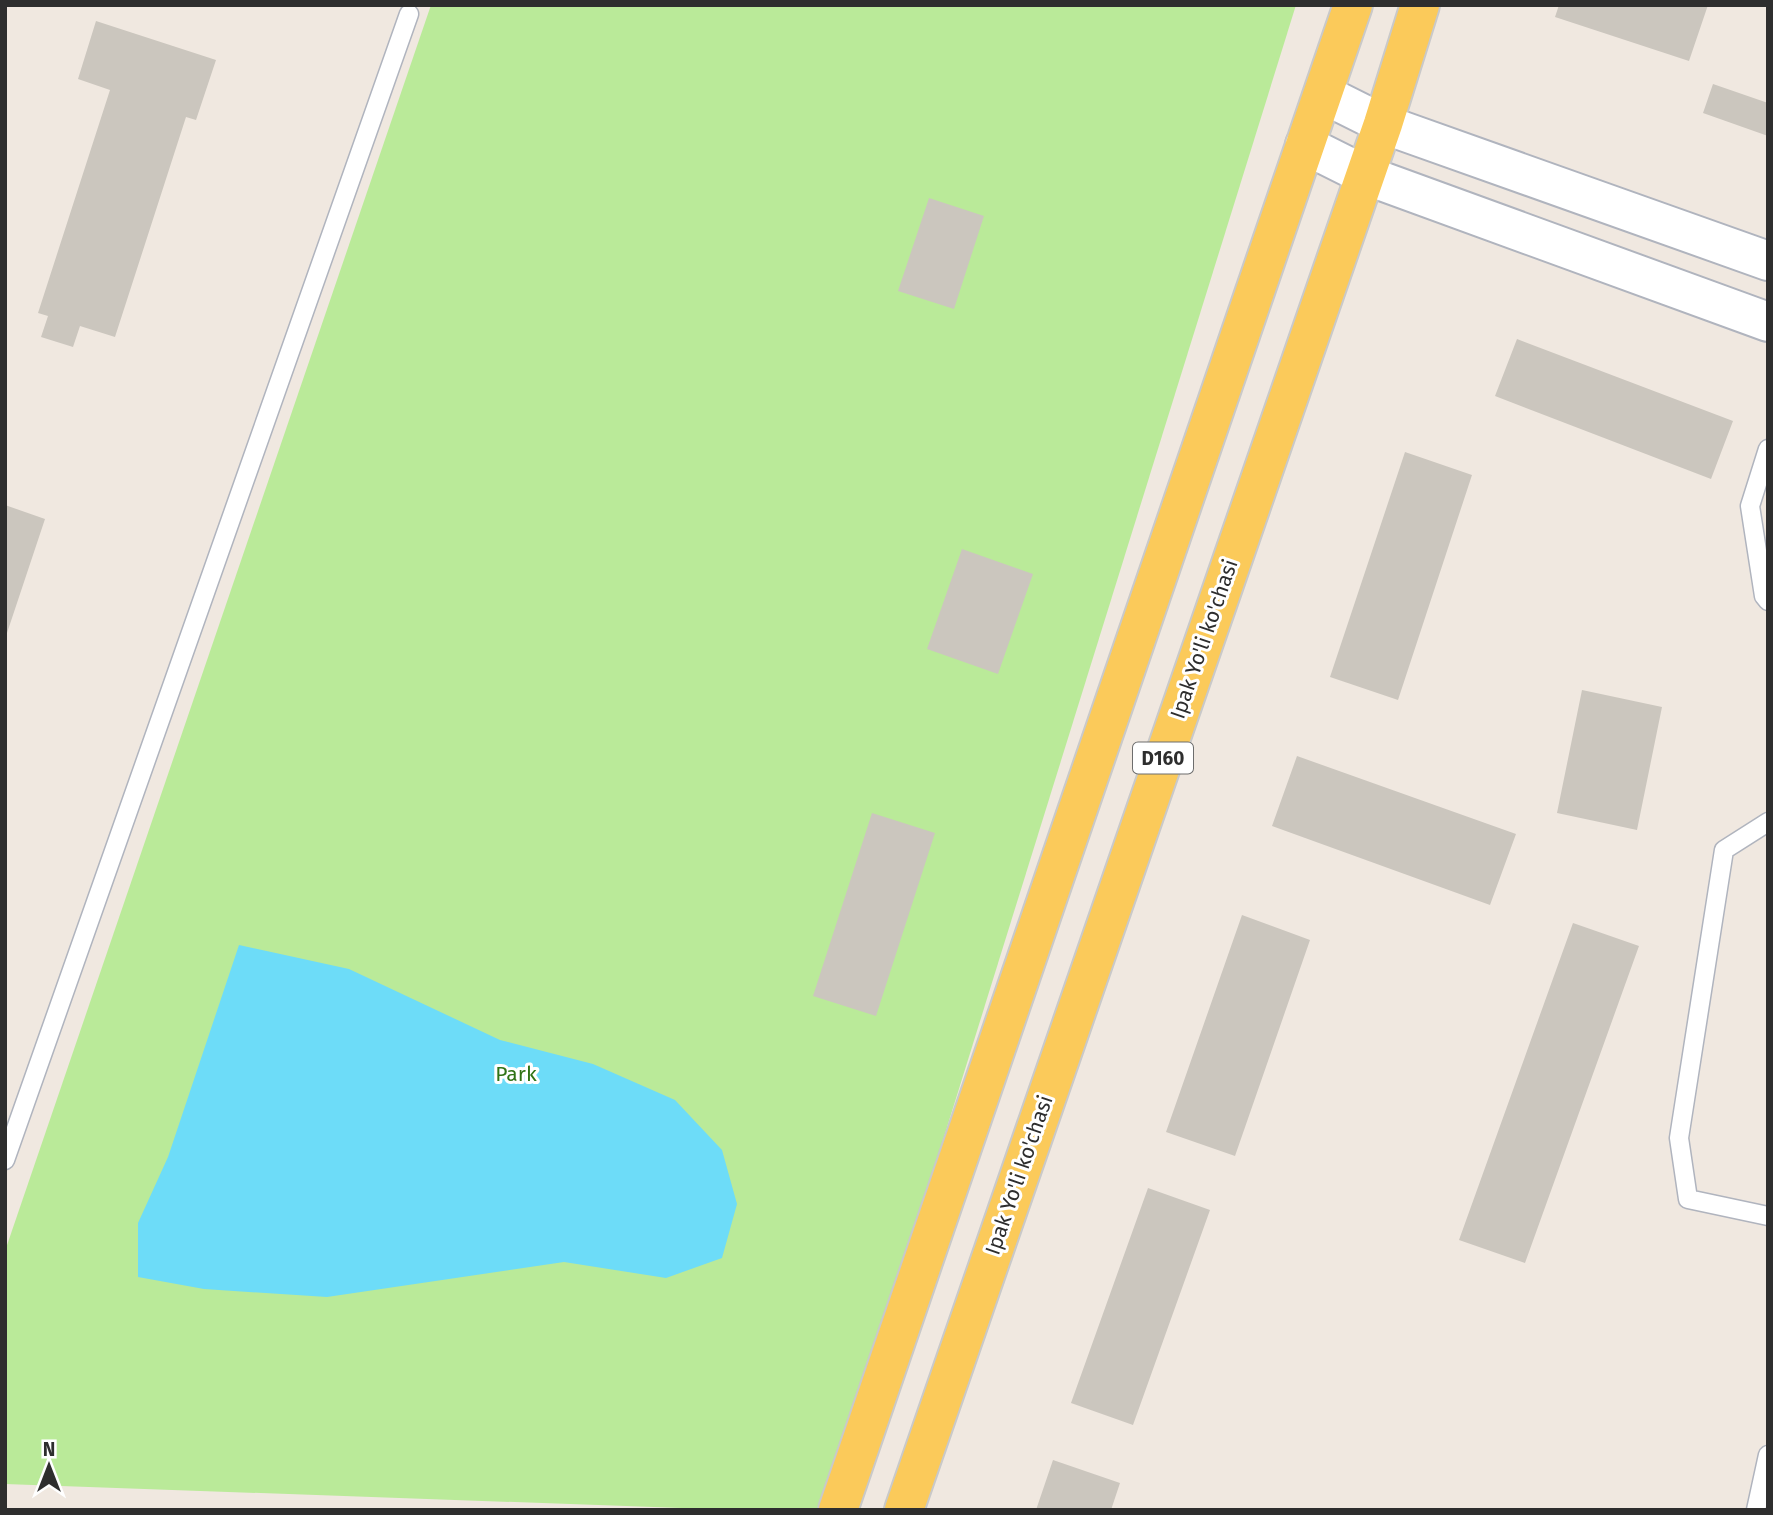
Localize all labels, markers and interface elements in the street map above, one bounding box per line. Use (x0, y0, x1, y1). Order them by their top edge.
street label: Ipak Yo'li ko'chasi (1165, 556, 1243, 722)
road number: D160 (1133, 743, 1193, 774)
park label: Park (495, 1061, 537, 1087)
street label: Ipak Yo'li ko'chasi (980, 1092, 1058, 1258)
north arrow (14, 1431, 84, 1501)
text: N (43, 1438, 55, 1461)

